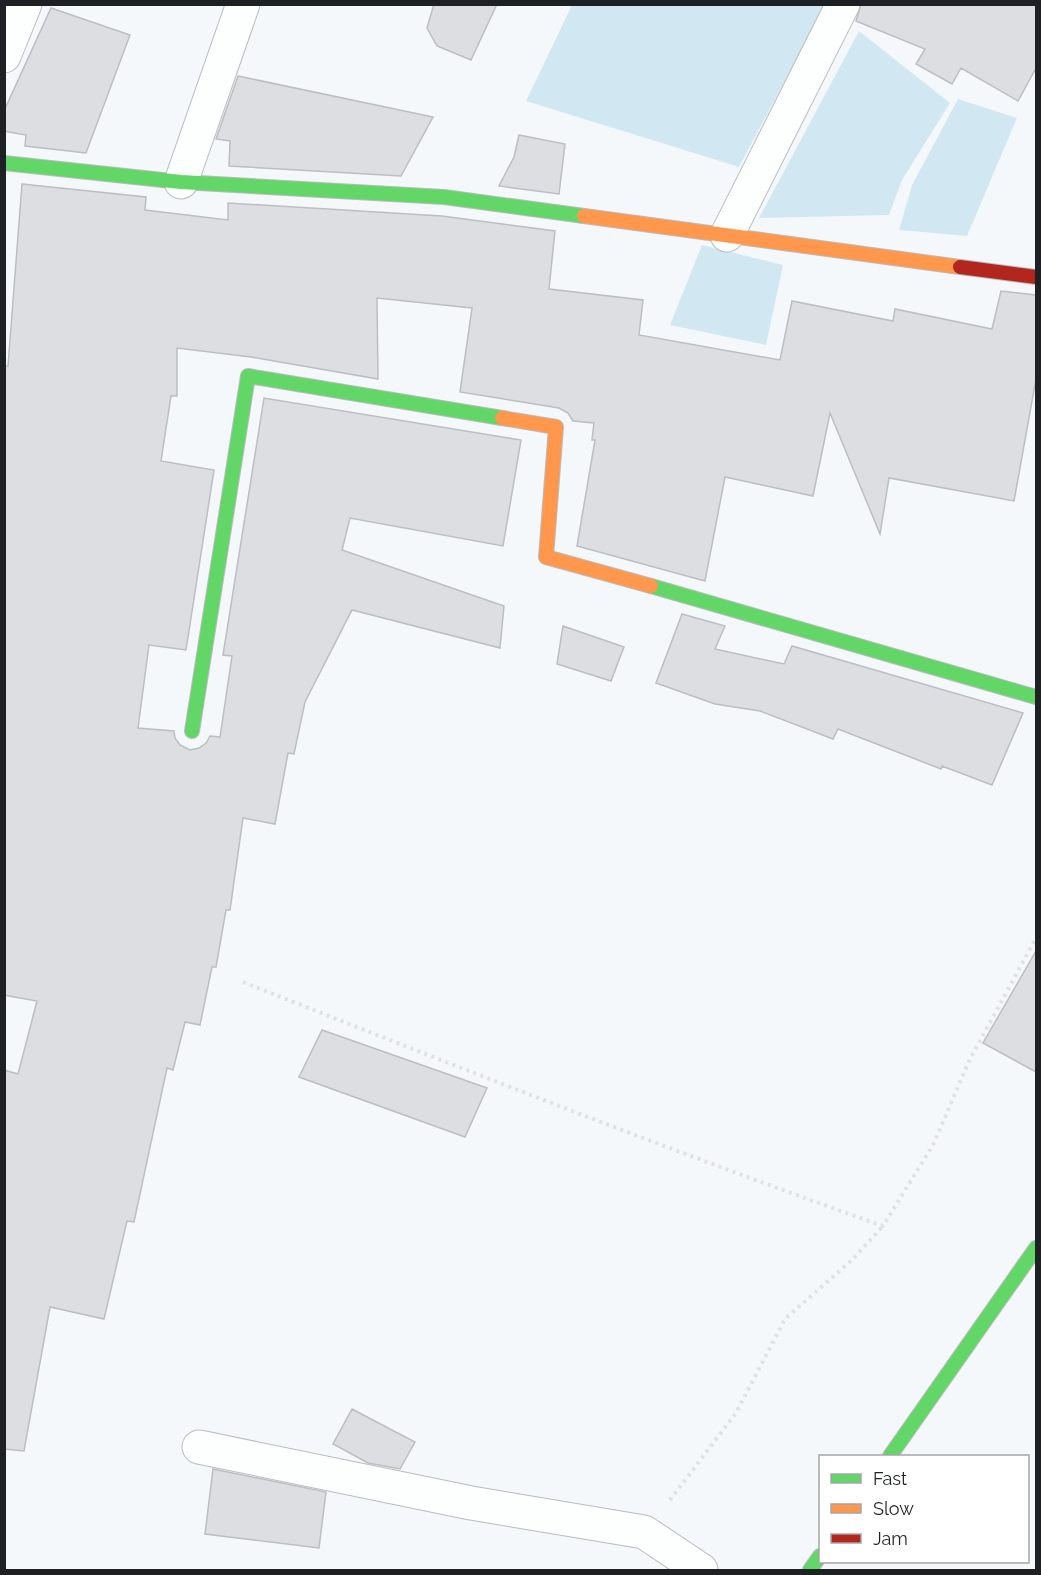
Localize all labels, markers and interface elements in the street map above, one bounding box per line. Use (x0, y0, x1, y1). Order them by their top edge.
legend (819, 1455, 1029, 1563)
text: Fast (873, 1468, 907, 1489)
text: Slow (873, 1498, 914, 1519)
text: Jam (873, 1528, 908, 1549)

